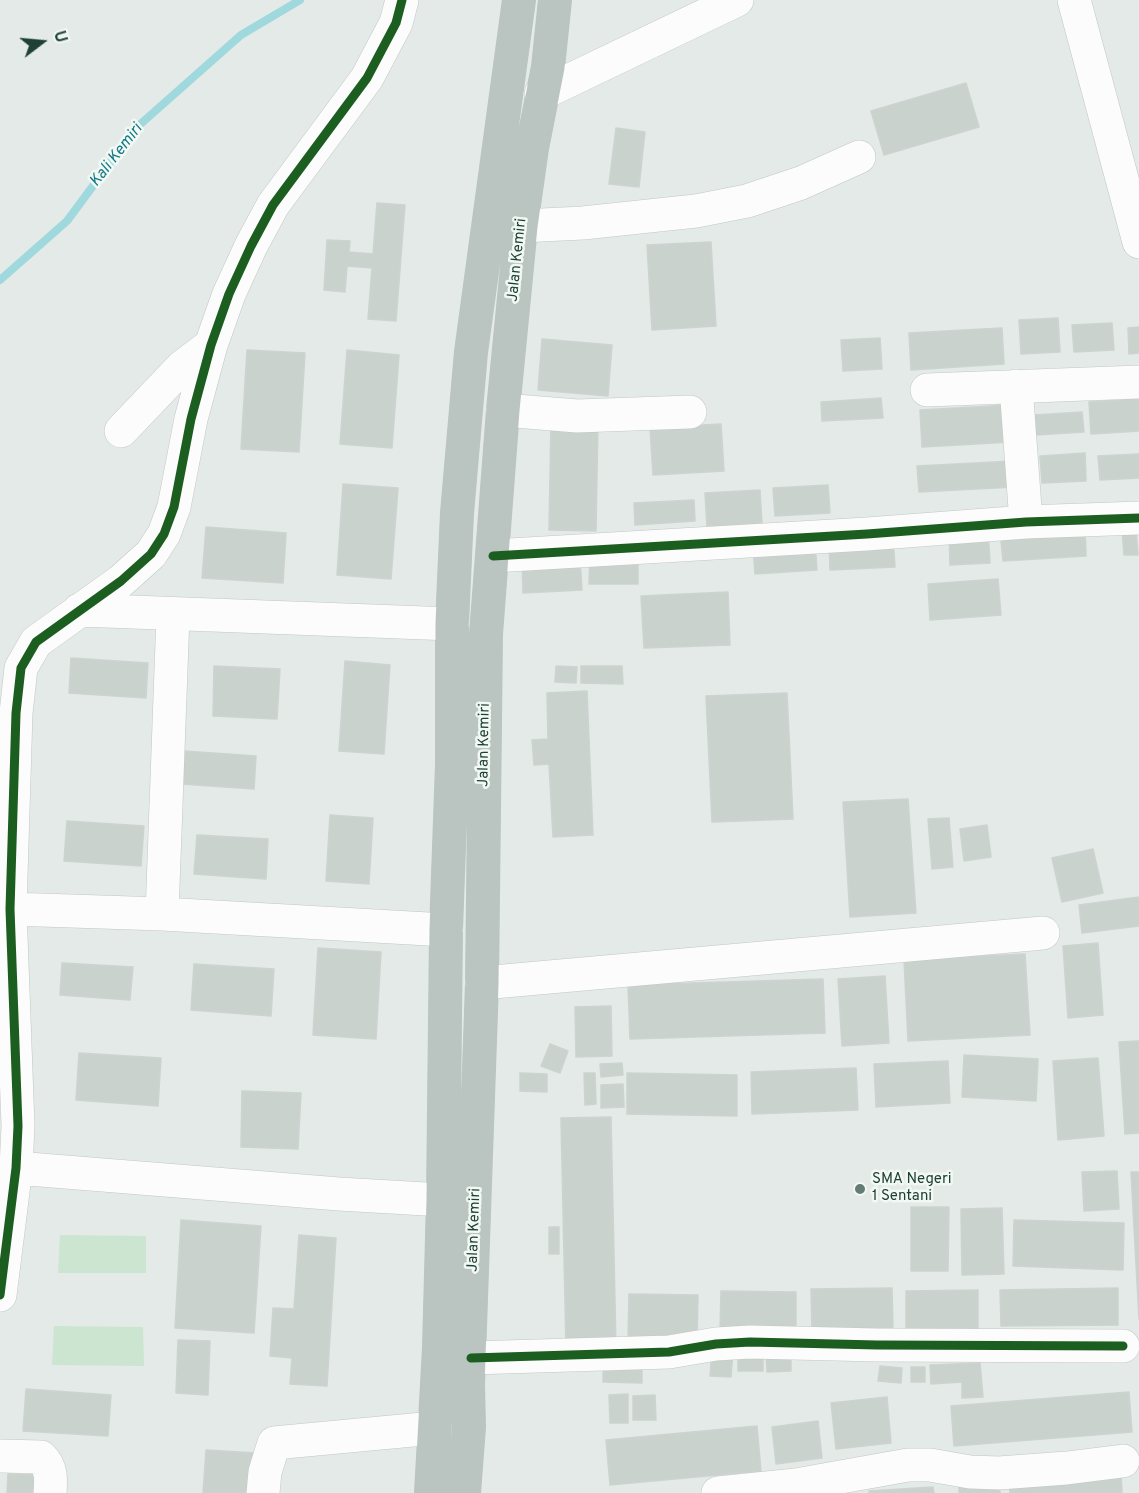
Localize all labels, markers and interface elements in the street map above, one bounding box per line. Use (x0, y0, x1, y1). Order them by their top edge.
north arrow (12, 12, 72, 72)
text: U (48, 29, 70, 45)
water label: Kali Kemiri (86, 121, 148, 191)
street label: Jalan Kemiri (505, 217, 531, 303)
street label: Jalan Kemiri (475, 703, 495, 787)
place label: SMA Negeri 1 Sentani (872, 1171, 952, 1206)
marker: SMA Negeri 1 Sentani (853, 1182, 867, 1196)
street label: Jalan Kemiri (465, 1188, 485, 1272)

